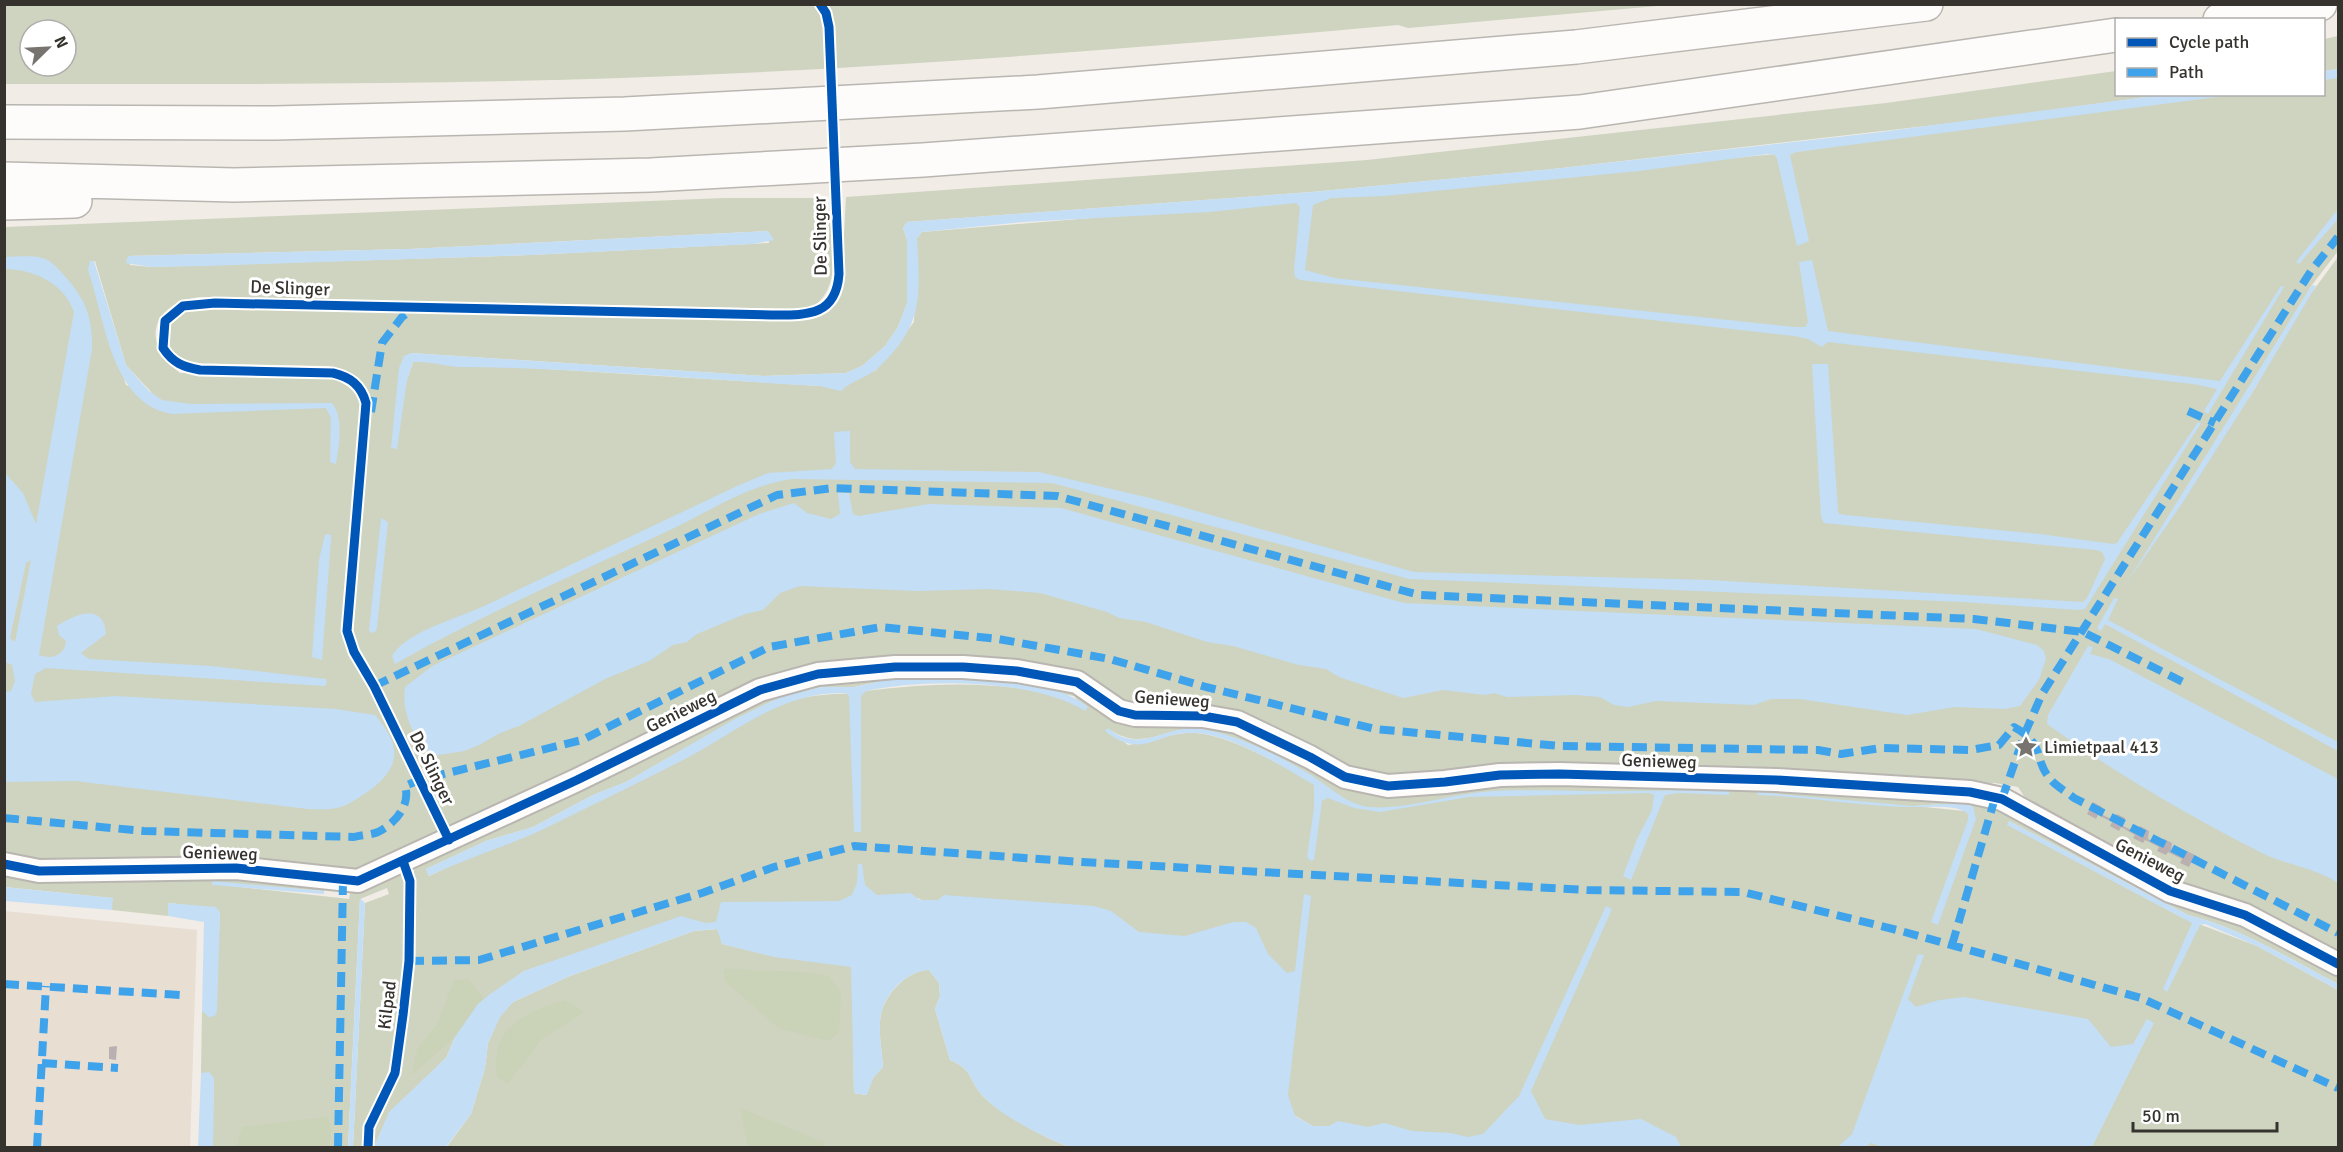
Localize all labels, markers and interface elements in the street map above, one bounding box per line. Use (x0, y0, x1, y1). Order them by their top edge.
north arrow (18, 18, 78, 78)
legend (2115, 18, 2325, 96)
text: Cycle path (2169, 31, 2249, 53)
text: N (49, 33, 72, 51)
text: Path (2169, 61, 2204, 83)
street label: De Slinger (808, 196, 832, 276)
street label: De Slinger (250, 276, 331, 300)
street label: Genieweg (642, 685, 720, 737)
street label: Genieweg (1134, 685, 1210, 713)
street label: De Slinger (405, 727, 460, 809)
place icon: Limietpaal 413 (2013, 734, 2039, 760)
place label: Limietpaal 413 (2044, 736, 2159, 758)
street label: Genieweg (1621, 749, 1697, 773)
street label: Genieweg (2111, 833, 2189, 887)
street label: Genieweg (182, 841, 258, 865)
street label: Kilpad (373, 979, 401, 1031)
scale bar (2133, 1095, 2277, 1133)
text: 50 m (2142, 1105, 2180, 1127)

